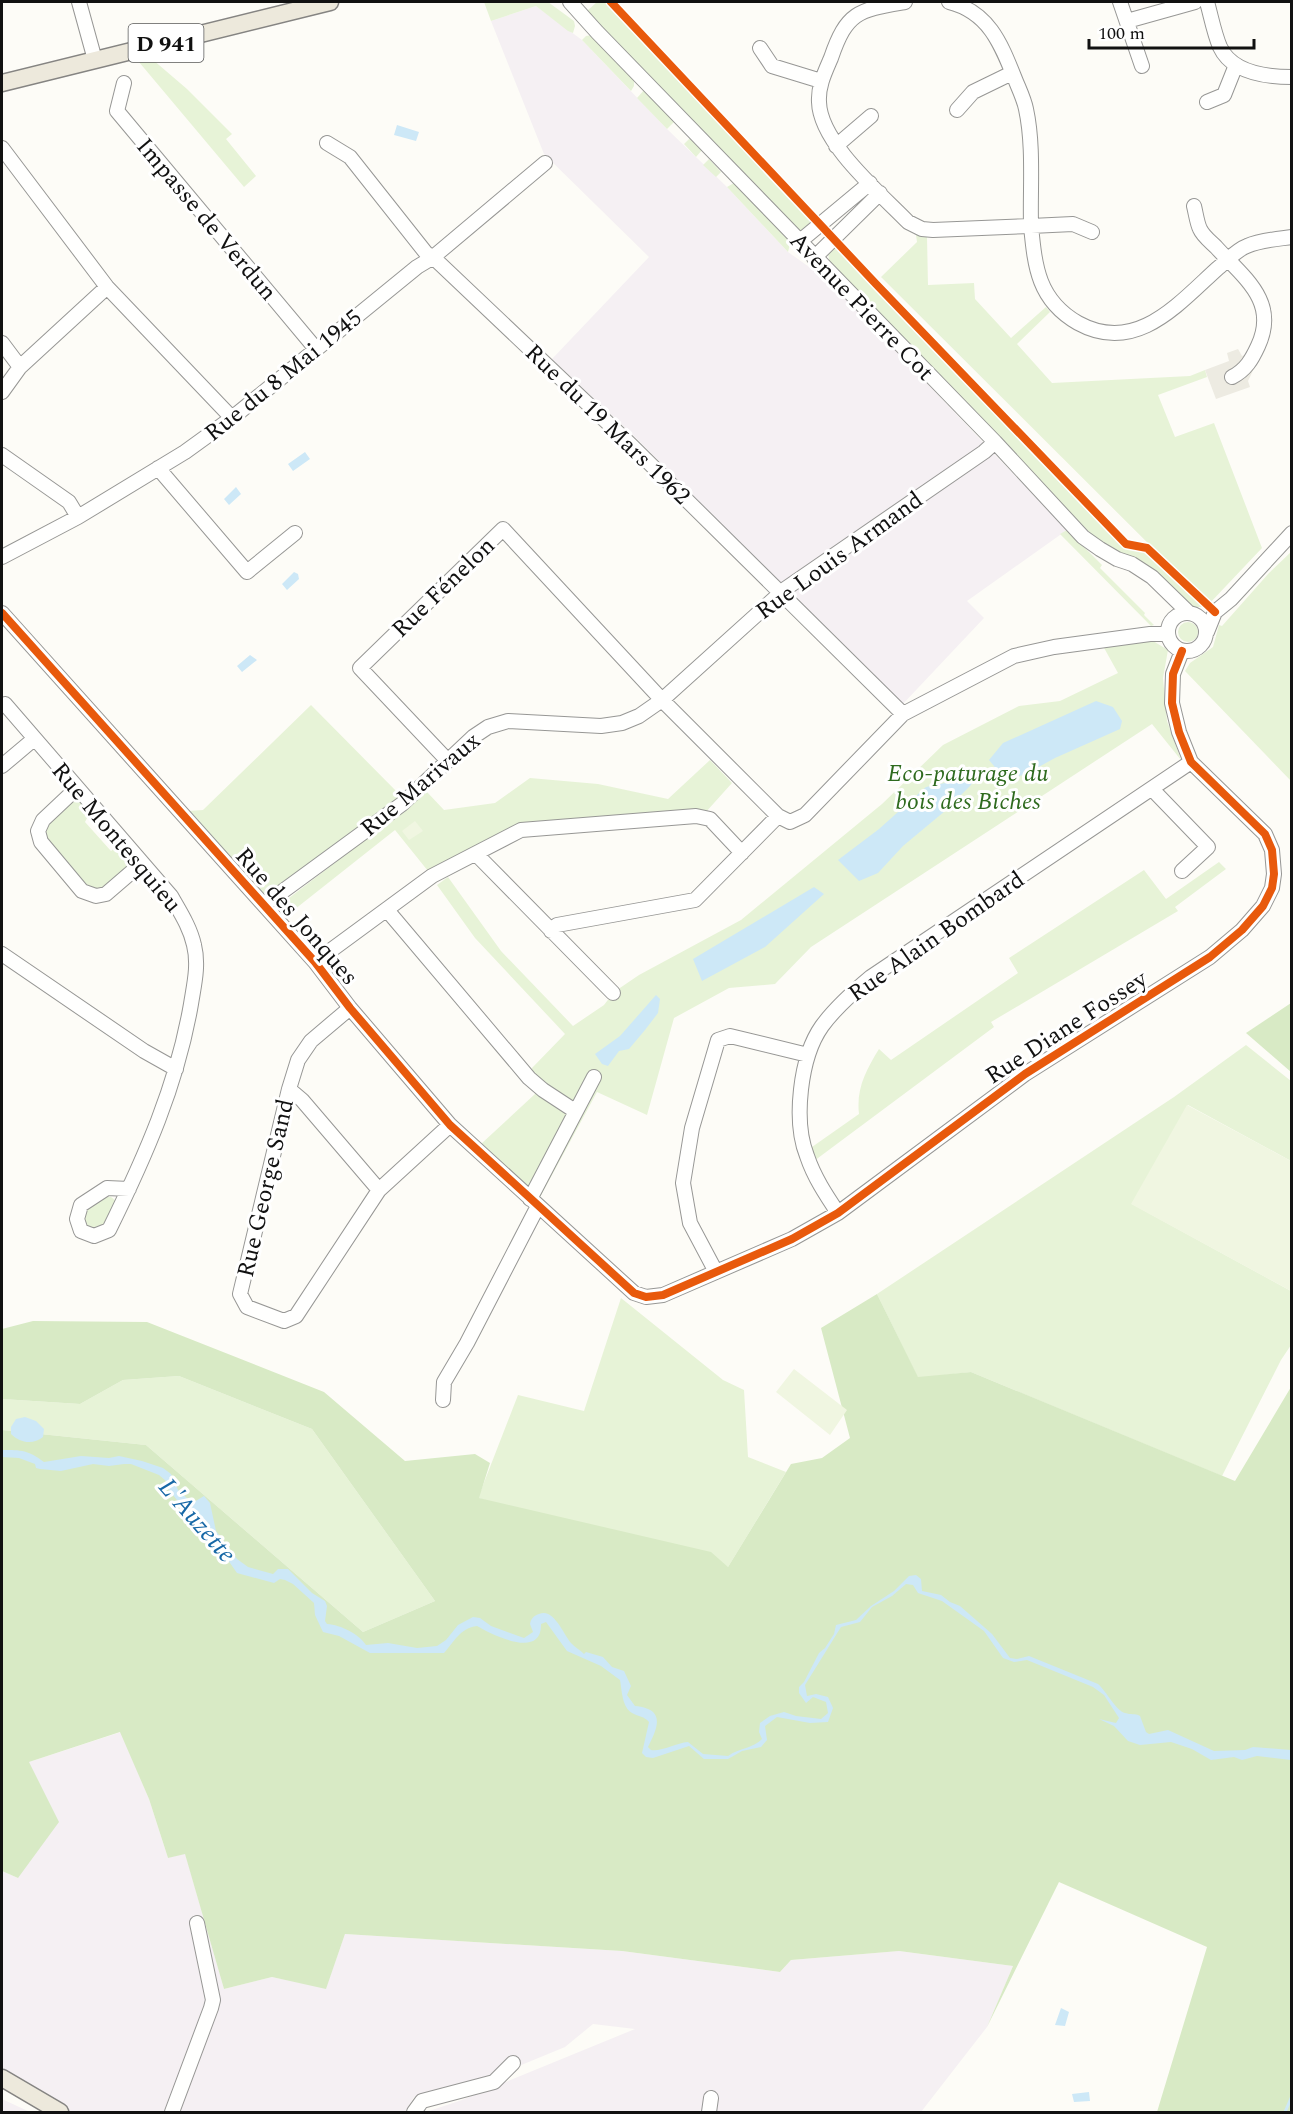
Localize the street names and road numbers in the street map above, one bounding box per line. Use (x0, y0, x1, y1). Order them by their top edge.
road number: D 941 (128, 24, 204, 62)
street label: Impasse de Verdun (127, 130, 285, 309)
street label: Avenue Pierre Cot (781, 224, 942, 389)
street label: Rue du 8 Mai 1945 (197, 301, 370, 451)
street label: Rue du 19 Mars 1962 (516, 336, 698, 514)
street label: Rue Louis Armand (748, 483, 931, 629)
street label: Rue Fénelon (384, 529, 504, 647)
street label: Rue Marivaux (353, 724, 489, 846)
street label: Rue Montesquieu (42, 755, 190, 921)
street label: Rue des Jonques (226, 840, 367, 994)
street label: Rue Alain Bombard (841, 862, 1032, 1011)
street label: Rue Diane Fossey (978, 961, 1156, 1094)
street label: Rue George Sand (228, 1095, 304, 1281)

